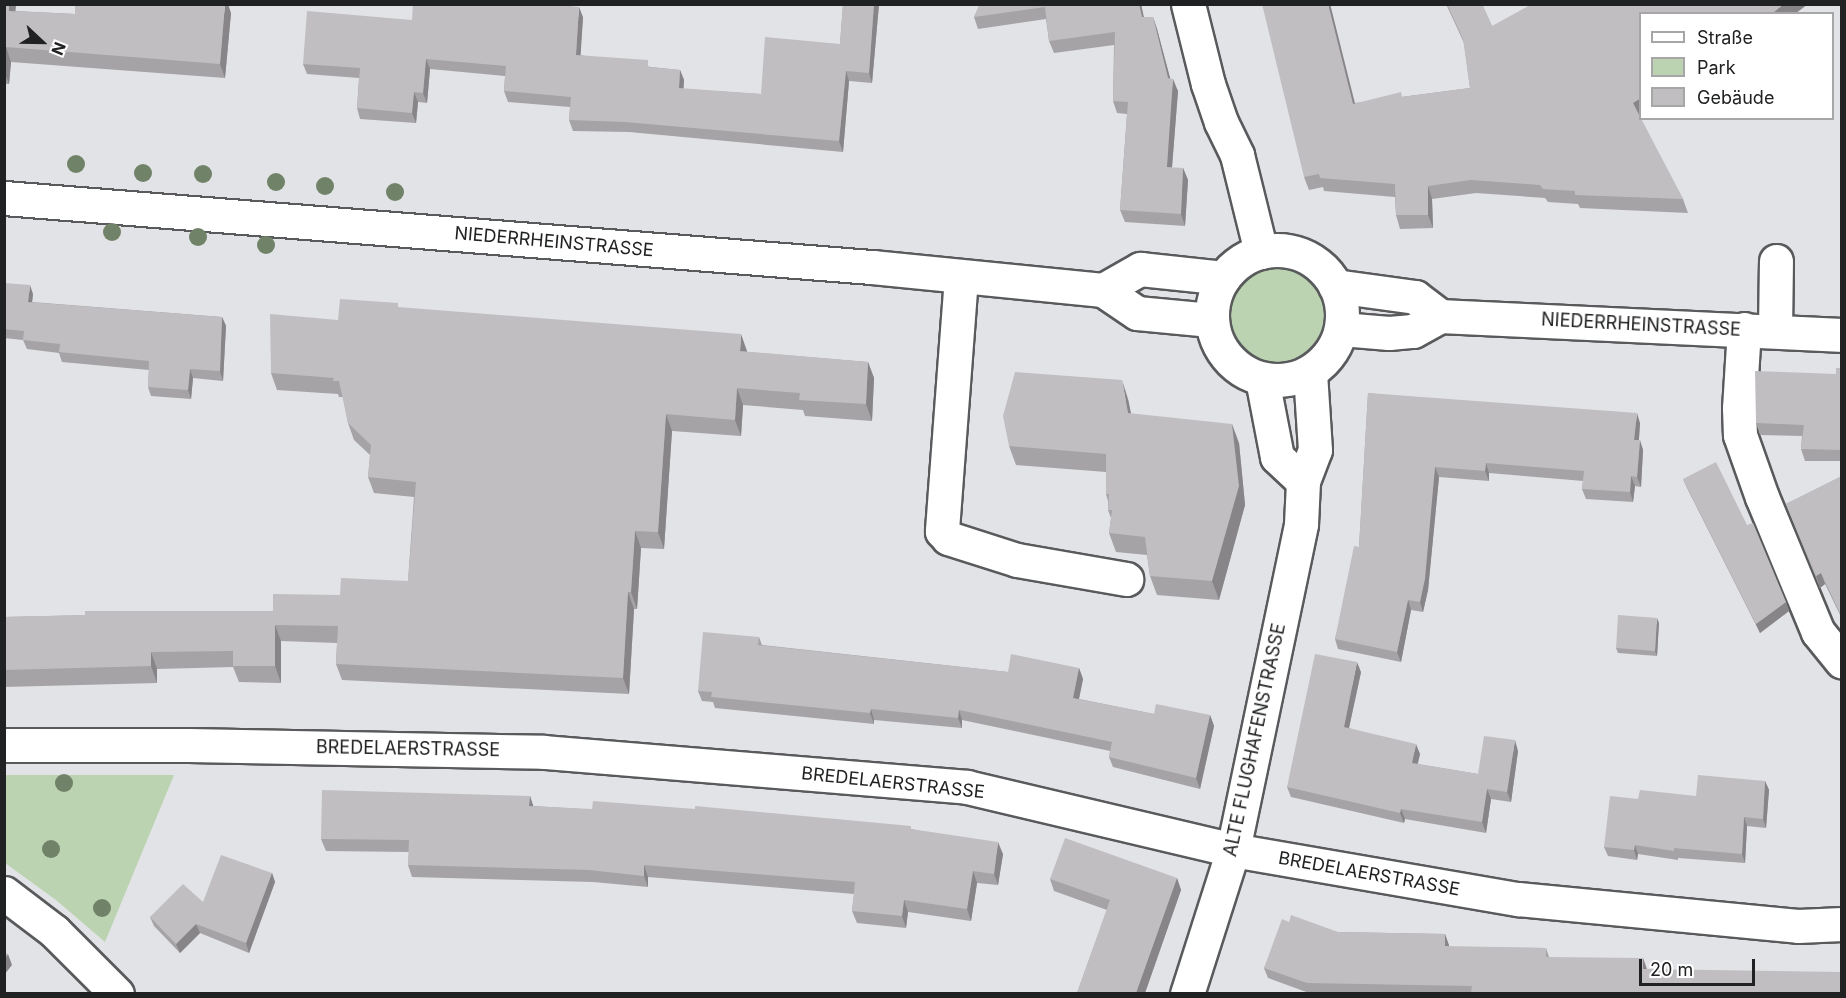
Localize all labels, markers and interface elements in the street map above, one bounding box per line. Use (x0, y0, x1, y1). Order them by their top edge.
north arrow (12, 12, 72, 72)
legend (1639, 12, 1834, 120)
text: Straße (1697, 27, 1753, 48)
text: N (47, 39, 70, 58)
text: Park (1697, 57, 1736, 78)
text: Gebäude (1697, 87, 1774, 108)
street label: NIEDERRHEINSTRASSE (454, 223, 654, 261)
street label: NIEDERRHEINSTRASSE (1541, 309, 1741, 341)
street label: ALTE FLUGHAFENSTRASSE (1220, 621, 1290, 859)
street label: BREDELAERSTRASSE (316, 737, 500, 761)
street label: BREDELAERSTRASSE (800, 763, 986, 803)
street label: BREDELAERSTRASSE (1276, 847, 1462, 901)
scale bar (1642, 947, 1758, 985)
text: 20 m (1650, 959, 1693, 980)

